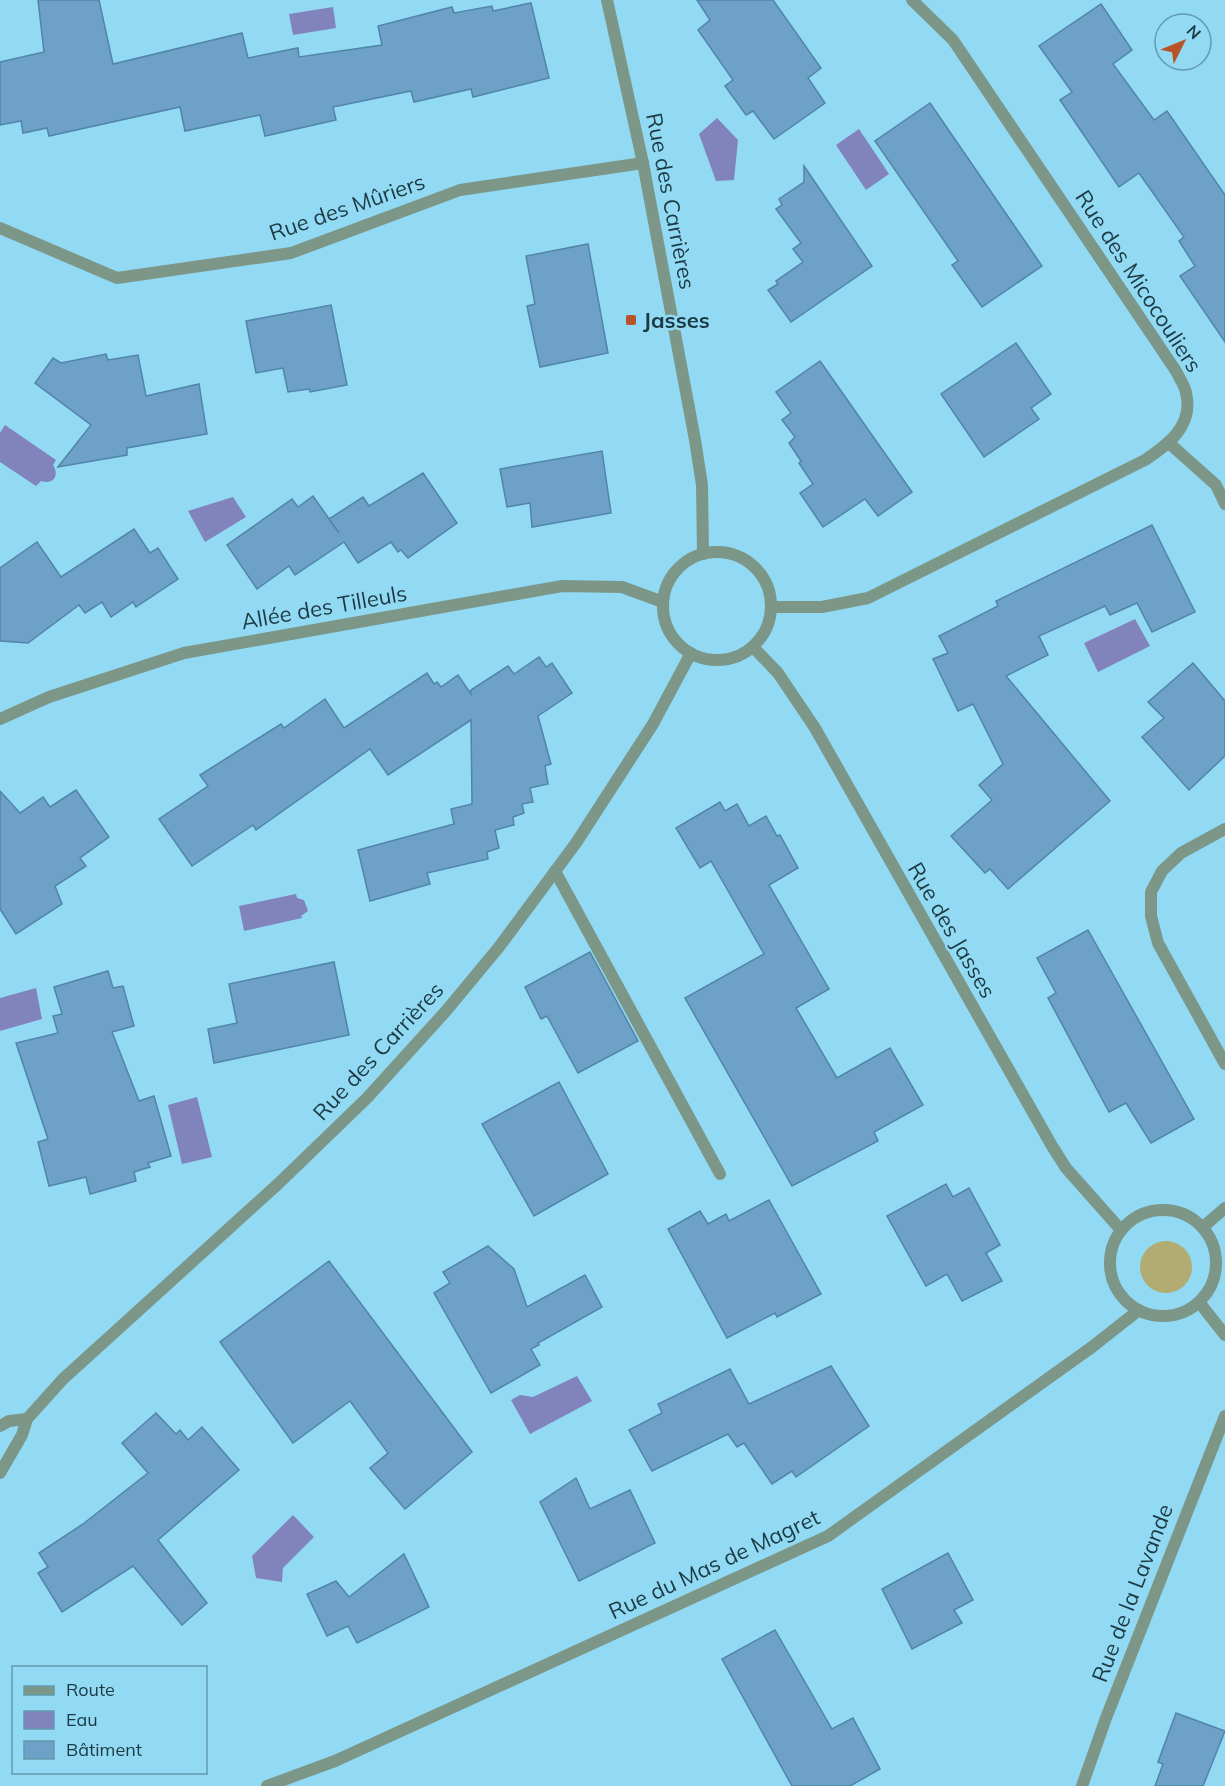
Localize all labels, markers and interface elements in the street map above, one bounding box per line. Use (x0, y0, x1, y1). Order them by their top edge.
north arrow (1153, 12, 1213, 72)
text: N (1183, 21, 1205, 43)
street label: Rue des Carrières (640, 110, 702, 292)
street label: Rue des Mûriers (265, 167, 429, 247)
street label: Rue des Micocouliers (1070, 184, 1208, 378)
place label: Jasses (643, 306, 710, 334)
marker: Jasses (624, 313, 638, 327)
street label: Allée des Tilleuls (239, 579, 409, 635)
street label: Rue des Jasses (902, 857, 1002, 1003)
street label: Rue des Carrières (307, 976, 449, 1126)
street label: Rue de la Lavande (1085, 1500, 1179, 1686)
street label: Rue du Mas de Magret (604, 1503, 824, 1625)
legend (12, 1666, 207, 1774)
text: Route (66, 1678, 115, 1701)
text: Eau (66, 1708, 98, 1731)
text: Bâtiment (66, 1738, 142, 1761)

